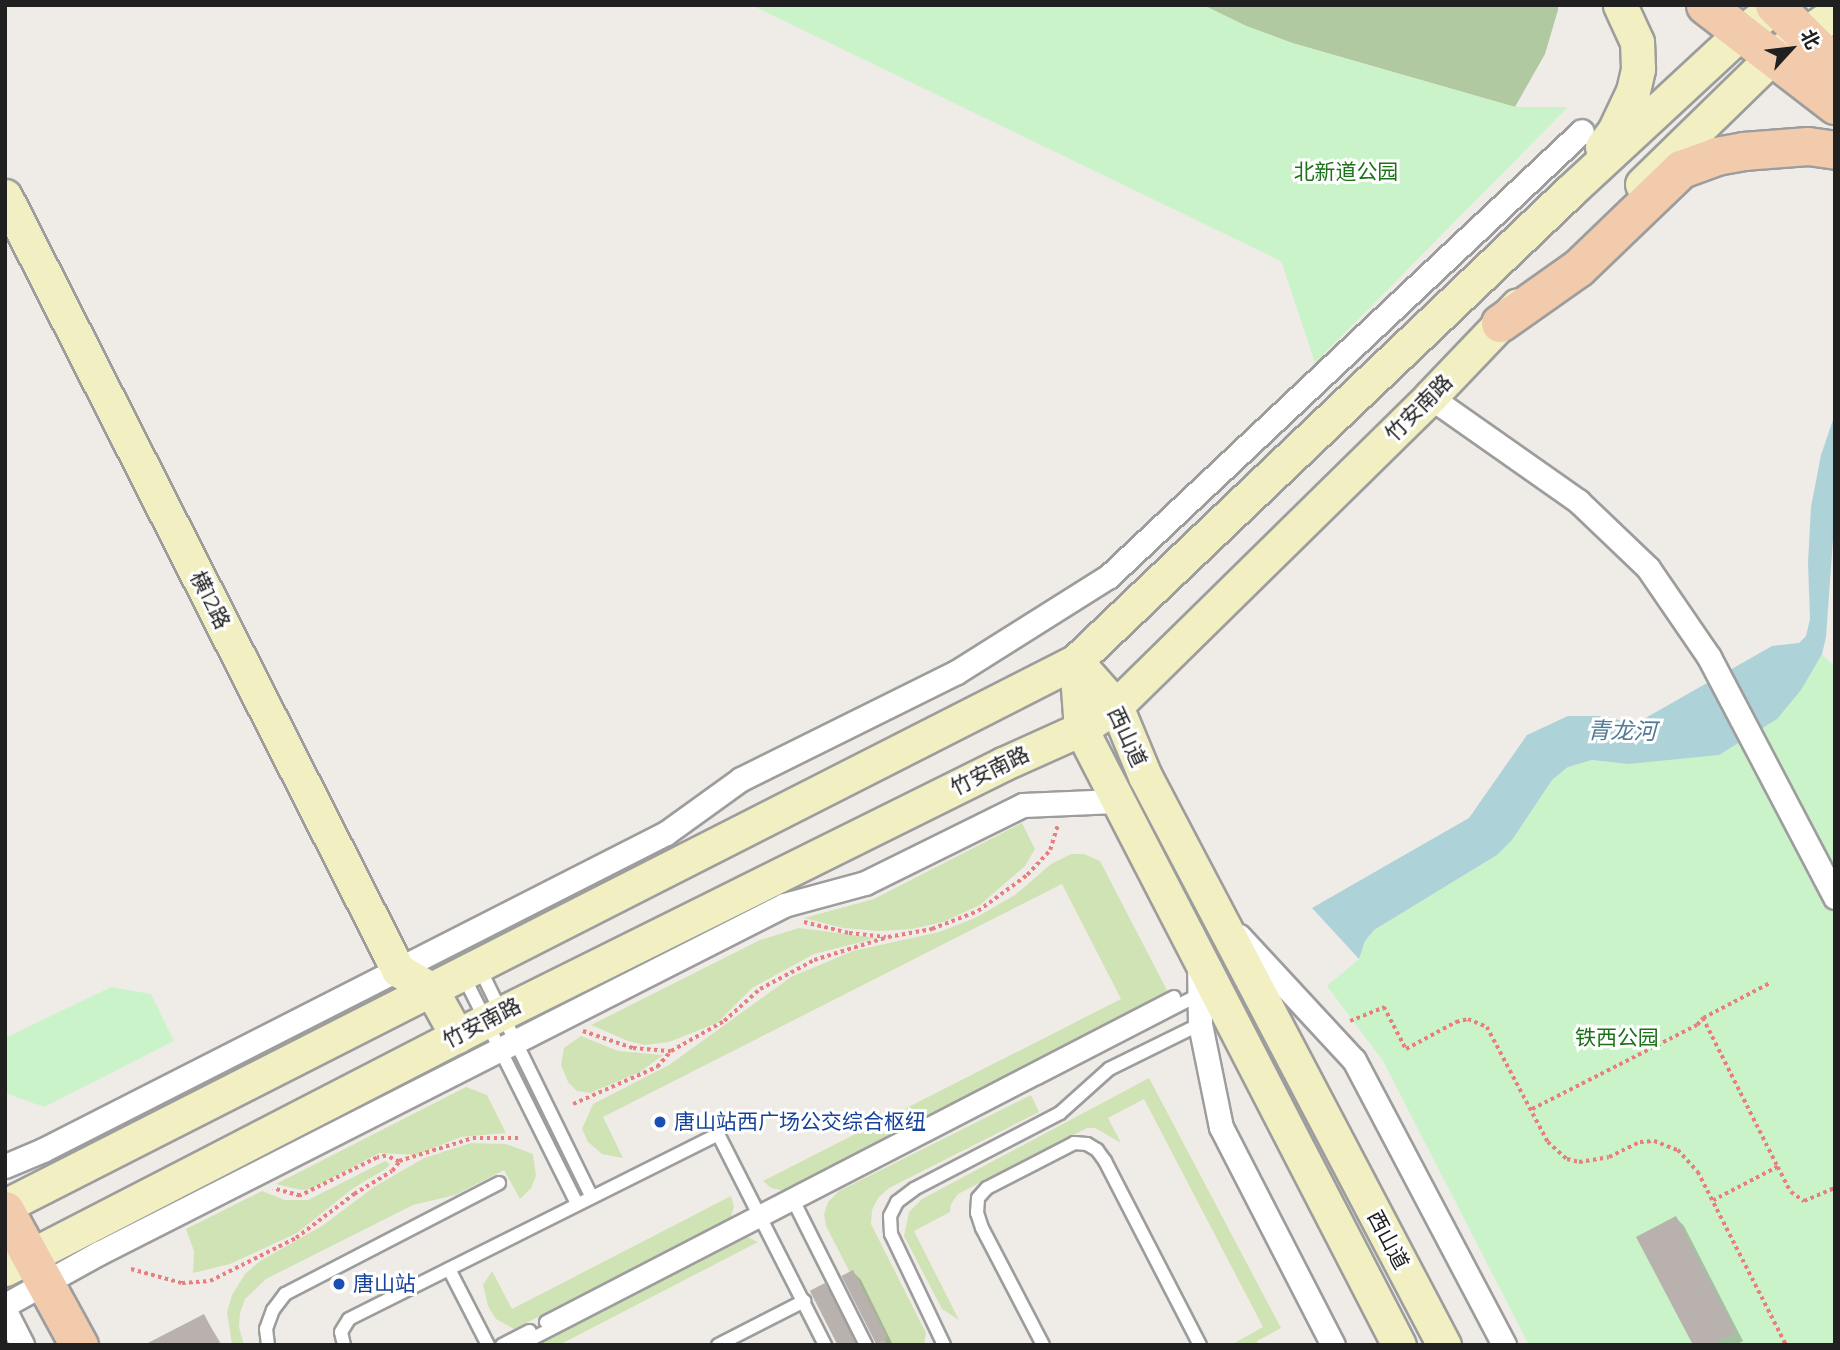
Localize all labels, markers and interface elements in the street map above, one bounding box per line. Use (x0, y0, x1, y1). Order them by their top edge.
north arrow (1756, 14, 1826, 84)
text: 北 (1796, 26, 1825, 53)
park label: 北新道公园 (1294, 159, 1398, 185)
street label: 竹安南路 (1380, 369, 1458, 447)
street label: 横12路 (185, 567, 235, 633)
street label: 西山道 (1102, 703, 1152, 771)
water label: 青龙河 (1587, 717, 1657, 745)
street label: 竹安南路 (947, 741, 1033, 801)
street label: 竹安南路 (439, 993, 525, 1053)
park label: 铁西公园 (1575, 1025, 1659, 1051)
place label: 唐山站西广场公交综合枢纽 (674, 1109, 926, 1135)
marker: 唐山站西广场公交综合枢纽 (652, 1114, 668, 1130)
street label: 西山道 (1362, 1206, 1414, 1274)
place label: 唐山站 (353, 1271, 416, 1297)
marker: 唐山站 (331, 1276, 347, 1292)

